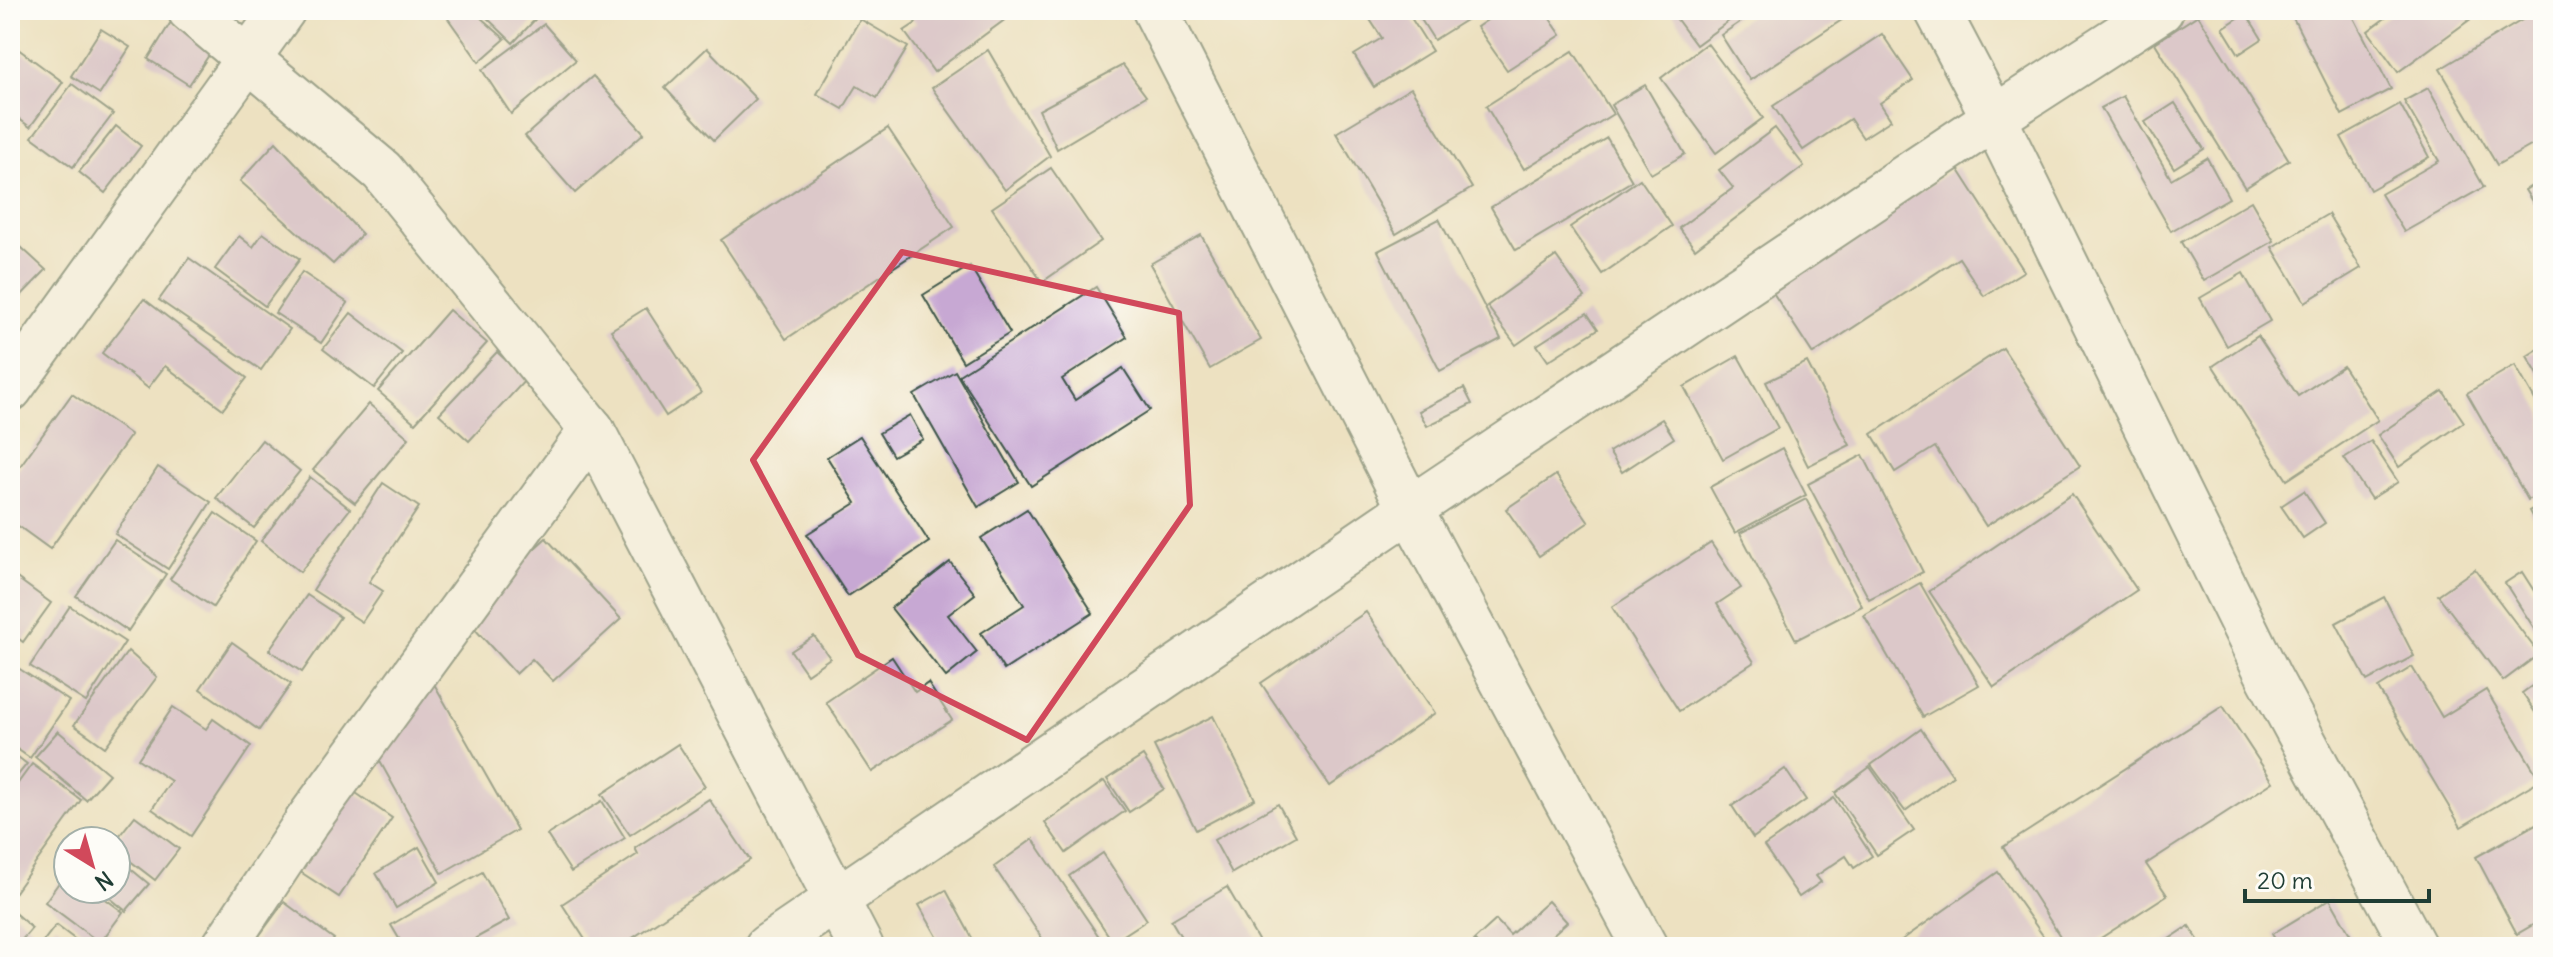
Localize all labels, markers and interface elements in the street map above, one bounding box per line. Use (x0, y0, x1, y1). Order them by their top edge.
north arrow (52, 825, 132, 905)
scale bar (2245, 853, 2429, 903)
text: N (90, 865, 119, 897)
text: 20 m (2257, 865, 2313, 895)

